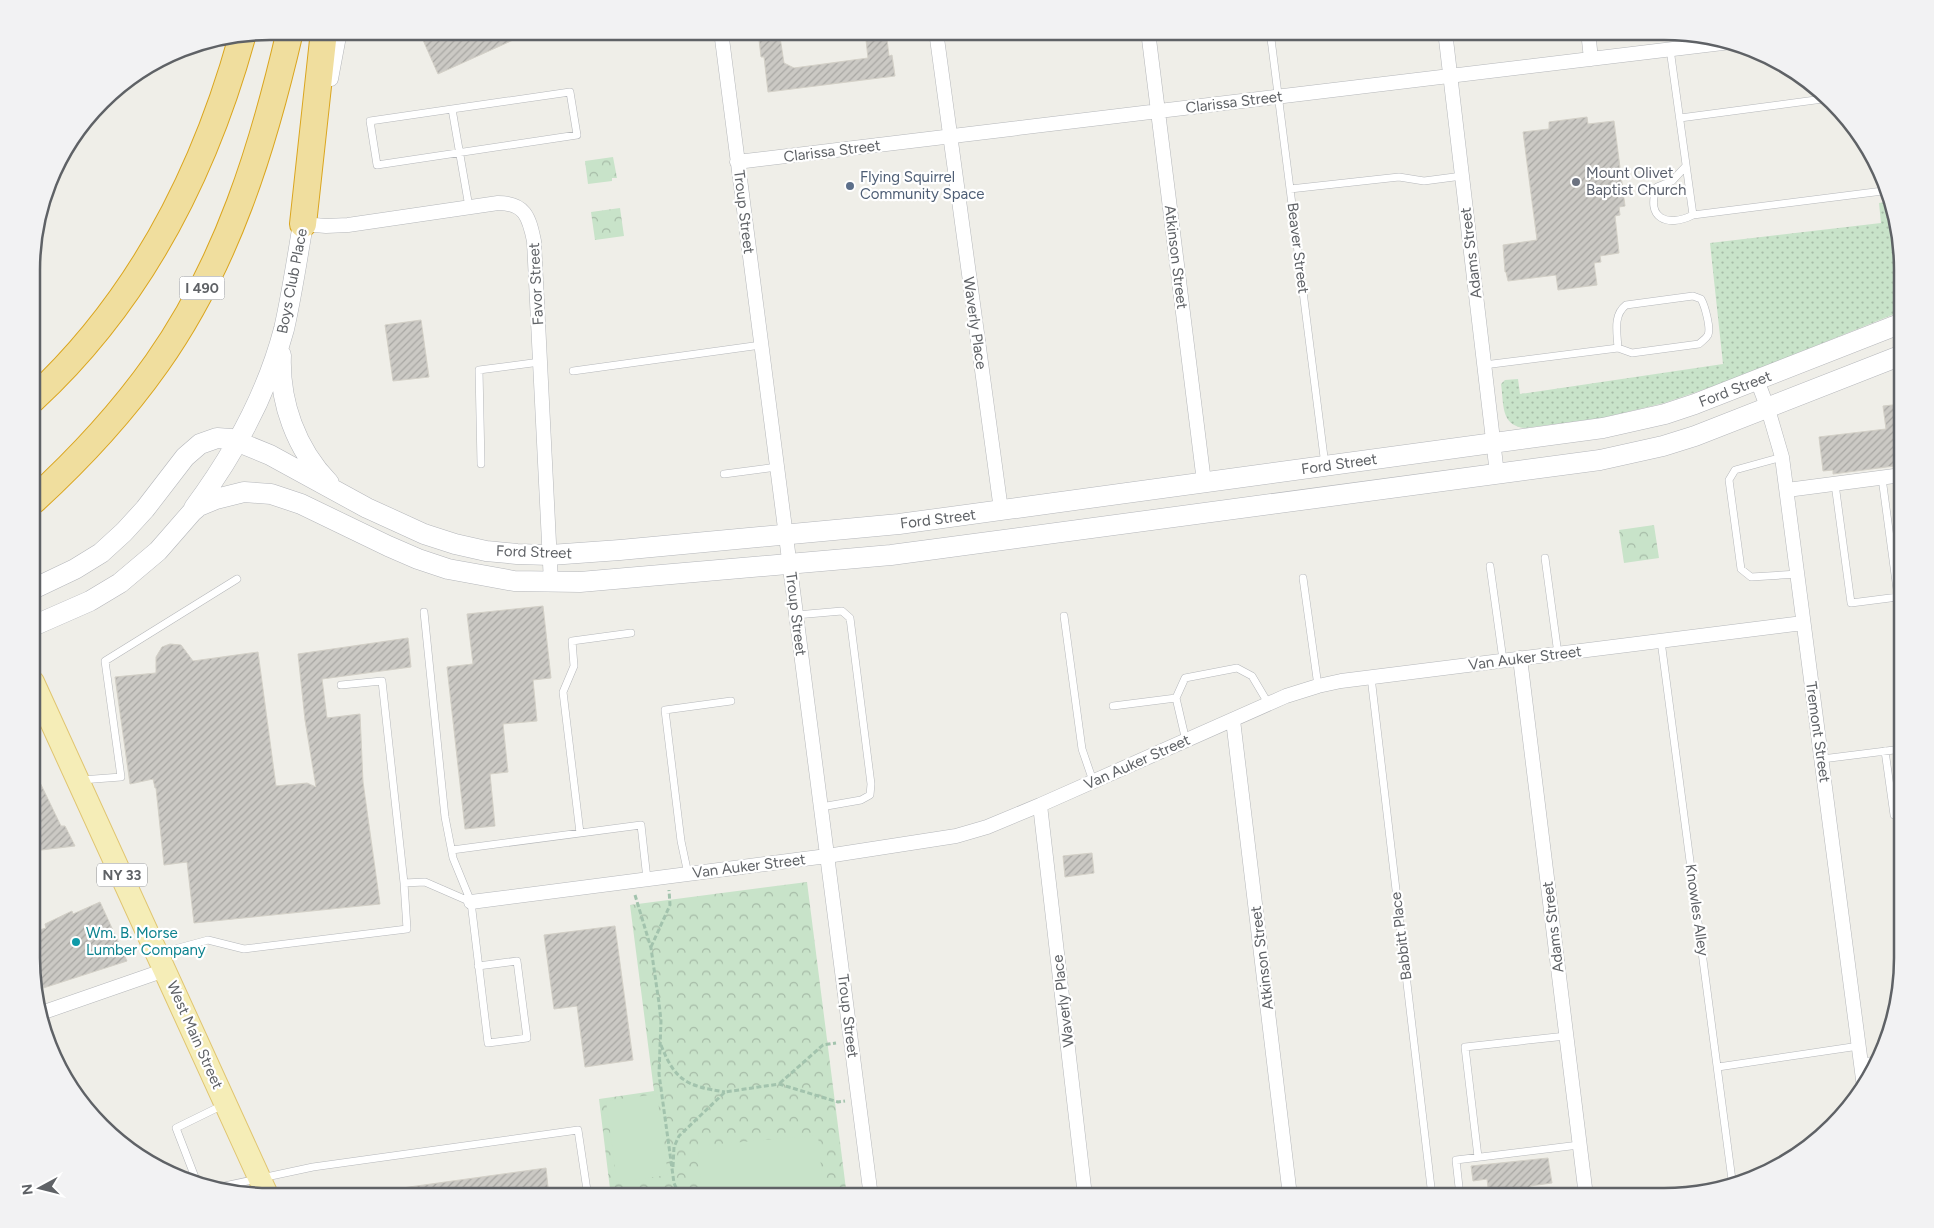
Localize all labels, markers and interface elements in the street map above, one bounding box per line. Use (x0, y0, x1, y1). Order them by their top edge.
street label: Clarissa Street (1184, 87, 1284, 117)
street label: Clarissa Street (782, 136, 882, 166)
place label: Mount Olivet Baptist Church (1586, 164, 1686, 199)
place label: Flying Squirrel Community Space (860, 168, 985, 203)
street label: Troup Street (730, 169, 758, 255)
marker: Mount Olivet Baptist Church (1570, 176, 1582, 188)
marker: Flying Squirrel Community Space (844, 180, 856, 192)
street label: Beaver Street (1283, 202, 1313, 295)
street label: Atkinson Street (1161, 204, 1191, 310)
street label: Adams Street (1456, 206, 1486, 300)
street label: Boys Club Place (273, 227, 311, 335)
street label: Favor Street (525, 242, 547, 326)
road number: I 490 (180, 276, 224, 300)
street label: Waverly Place (960, 276, 990, 370)
street label: Ford Street (1696, 367, 1774, 411)
street label: Ford Street (1300, 450, 1378, 478)
street label: Ford Street (899, 505, 977, 533)
street label: Ford Street (496, 542, 573, 562)
street label: Troup Street (782, 571, 810, 657)
street label: Van Auker Street (1467, 642, 1583, 674)
street label: Tremont Street (1802, 680, 1834, 784)
street label: Van Auker Street (1081, 730, 1193, 793)
street label: Van Auker Street (691, 850, 807, 882)
street label: Knowles Alley (1682, 863, 1712, 957)
road number: NY 33 (97, 864, 147, 886)
street label: Adams Street (1538, 880, 1568, 974)
street label: Babbitt Place (1387, 891, 1415, 981)
street label: Atkinson Street (1247, 905, 1277, 1011)
place label: Wm. B. Morse Lumber Company (86, 924, 206, 959)
marker: Wm. B. Morse Lumber Company (70, 936, 82, 948)
street label: Waverly Place (1048, 954, 1078, 1048)
street label: Troup Street (834, 973, 862, 1059)
street label: West Main Street (163, 978, 227, 1092)
north arrow (15, 1163, 65, 1213)
text: N (18, 1183, 37, 1196)

